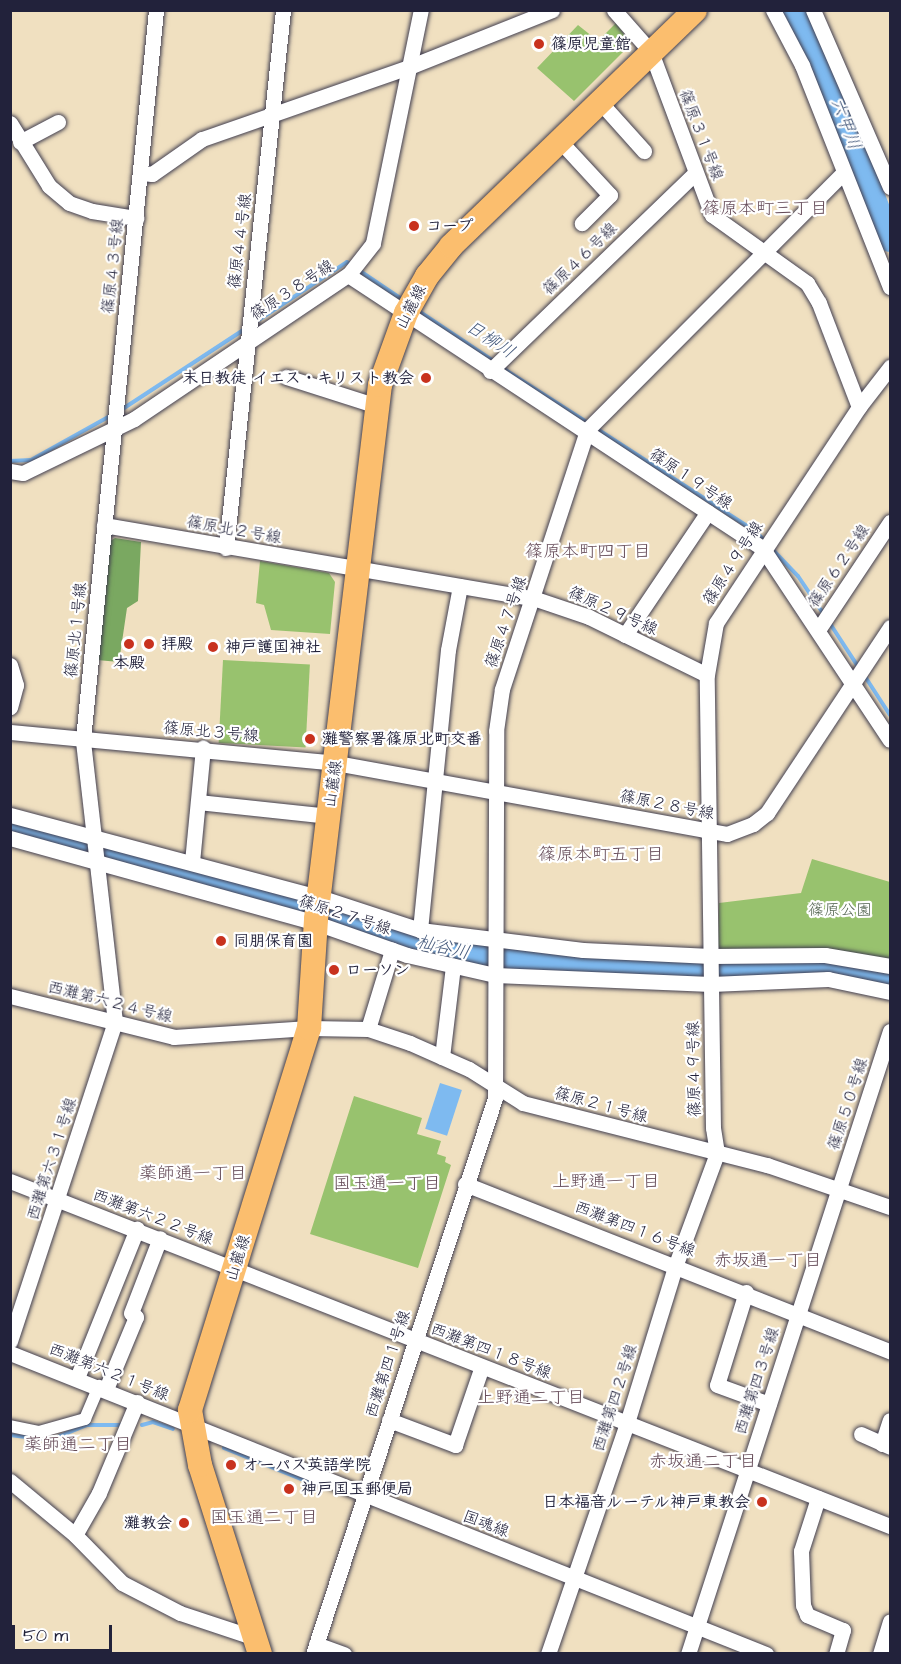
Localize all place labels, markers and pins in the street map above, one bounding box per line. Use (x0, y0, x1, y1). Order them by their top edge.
place label: 篠原児童館 (551, 34, 631, 54)
marker: 篠原児童館 (532, 37, 546, 51)
place label: コープ (426, 216, 474, 236)
marker: コープ (407, 219, 421, 233)
place label: 末日教徒 イエス・キリスト教会 (184, 368, 414, 388)
marker: 末日教徒 イエス・キリスト教会 (419, 371, 433, 385)
place label: 拝殿 (161, 634, 193, 654)
marker: 本殿 (122, 637, 136, 651)
marker: 拝殿 (142, 637, 156, 651)
place label: 神戸護国神社 (225, 637, 321, 657)
marker: 神戸護国神社 (206, 640, 220, 654)
place label: 本殿 (113, 653, 145, 673)
place label: 灘警察署篠原北町交番 (322, 729, 482, 749)
marker: 灘警察署篠原北町交番 (303, 732, 317, 746)
place label: 同朋保育園 (233, 931, 313, 951)
marker: 同朋保育園 (214, 934, 228, 948)
place label: ローソン (346, 960, 410, 980)
marker: ローソン (327, 963, 341, 977)
place label: オーパス英語学院 (243, 1455, 371, 1475)
marker: オーパス英語学院 (224, 1458, 238, 1472)
place label: 神戸国玉郵便局 (301, 1479, 413, 1499)
marker: 神戸国玉郵便局 (282, 1482, 296, 1496)
place label: 日本福音ルーテル神戸東教会 (541, 1492, 750, 1512)
marker: 日本福音ルーテル神戸東教会 (755, 1495, 769, 1509)
place label: 灘教会 (124, 1513, 172, 1533)
marker: 灘教会 (177, 1516, 191, 1530)

